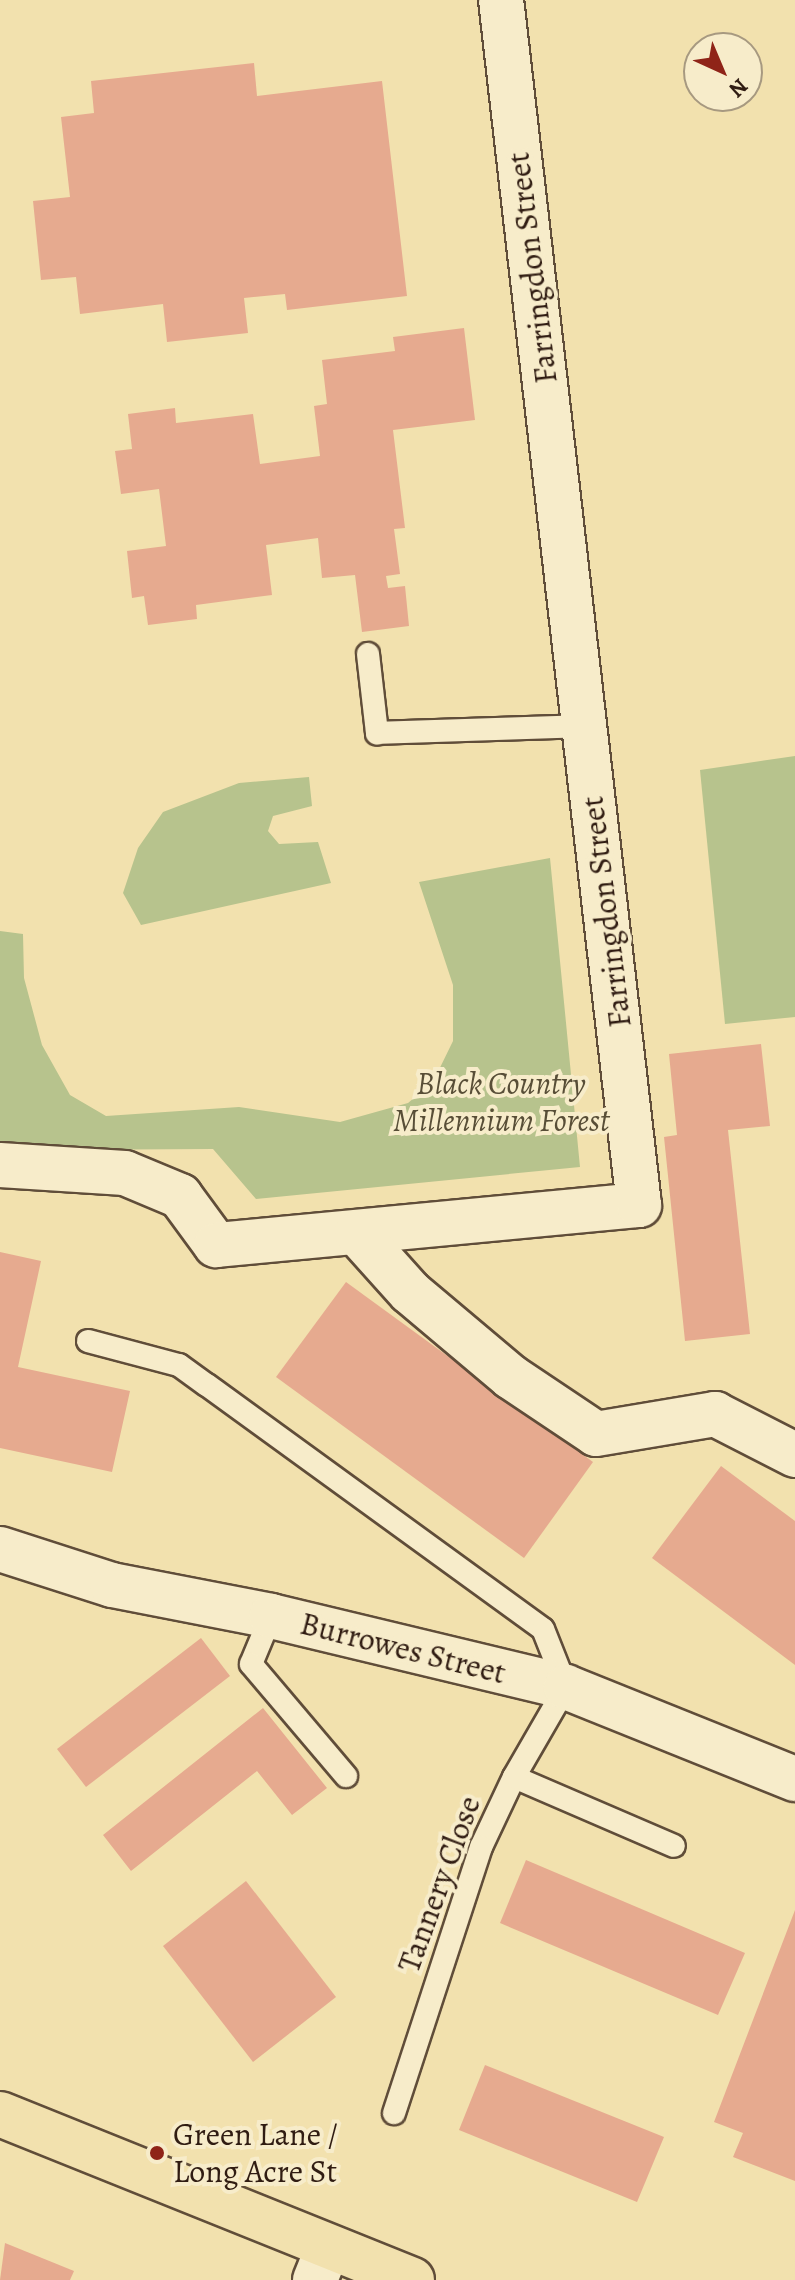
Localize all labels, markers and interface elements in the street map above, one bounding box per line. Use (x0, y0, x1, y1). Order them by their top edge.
north arrow (683, 32, 763, 112)
text: N (722, 71, 754, 104)
street label: Farringdon Street (499, 150, 565, 386)
street label: Farringdon Street (573, 794, 639, 1030)
park label: Black Country Millennium Forest (393, 1065, 609, 1140)
street label: Burrowes Street (296, 1604, 510, 1692)
street label: Tannery Close (389, 1791, 489, 1977)
place label: Green Lane / Long Acre St (173, 2116, 338, 2191)
marker: Green Lane / Long Acre St (148, 2144, 166, 2162)

